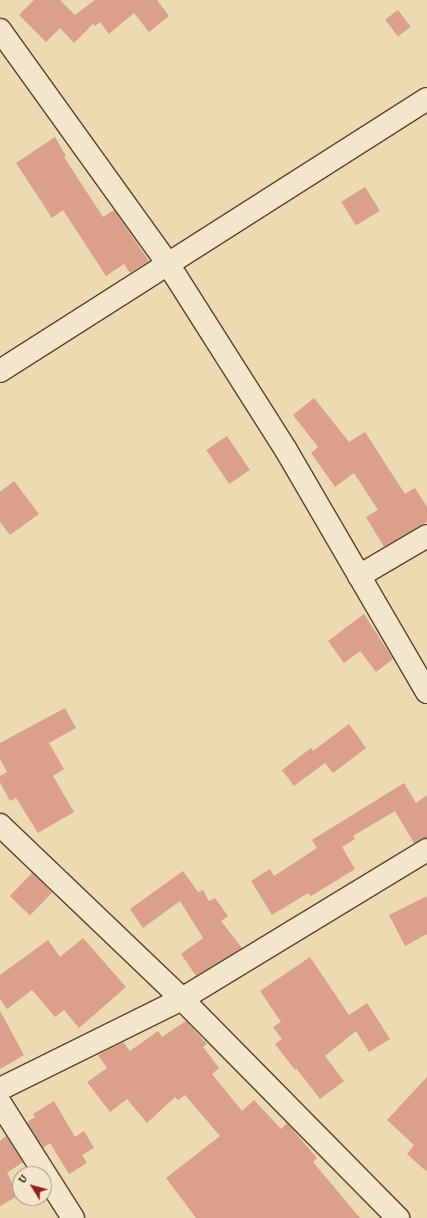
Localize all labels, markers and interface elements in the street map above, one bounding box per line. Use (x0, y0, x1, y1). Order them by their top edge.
north arrow (12, 1166, 52, 1206)
text: U (15, 1172, 31, 1186)

